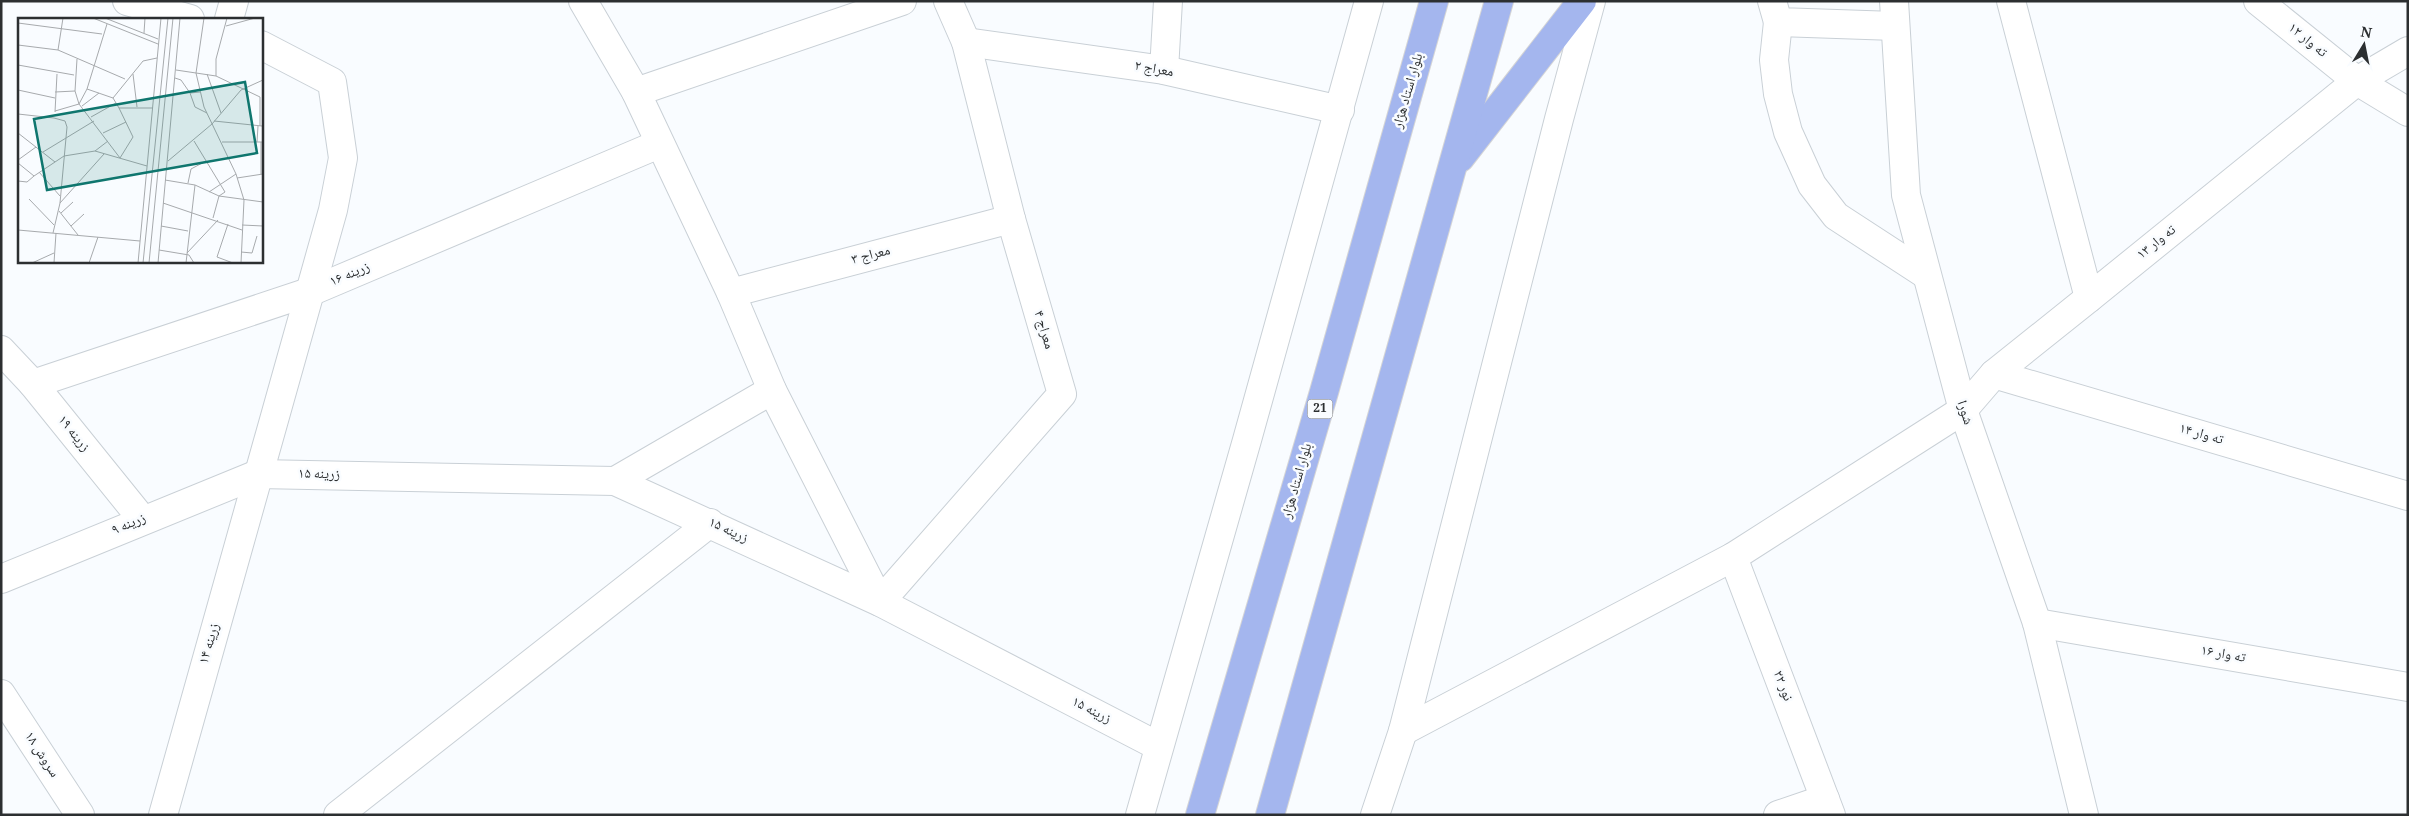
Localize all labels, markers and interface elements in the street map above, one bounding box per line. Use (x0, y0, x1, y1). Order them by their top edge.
street label: ته وار ۱۲ (2282, 17, 2332, 65)
inset map (18, 18, 262, 262)
north arrow (2339, 20, 2389, 70)
text: N (2358, 21, 2373, 47)
street label: بلوار استاد هژار (1387, 50, 1431, 132)
street label: معراج ۲ (1132, 55, 1176, 85)
street label: ته وار ۱۳ (2132, 219, 2182, 267)
street label: معراج ۳ (849, 239, 893, 273)
street label: زرینه ۱۶ (326, 256, 374, 294)
street label: معراج ۴ (1026, 308, 1060, 352)
street label: شورا (1949, 398, 1979, 428)
road number: 21 (1308, 399, 1332, 418)
street label: زرینه ۱۹ (51, 410, 95, 458)
street label: ته وار ۱۴ (2176, 417, 2226, 453)
street label: بلوار استاد هژار (1276, 440, 1320, 522)
street label: زرینه ۱۵ (298, 463, 340, 487)
street label: زرینه ۹ (108, 507, 150, 543)
street label: زرینه ۱۵ (704, 511, 752, 551)
street label: زرینه ۱۴ (193, 621, 227, 667)
street label: ته وار ۱۶ (2199, 639, 2248, 671)
street label: نور ۲۲ (1765, 667, 1799, 705)
street label: زرینه ۱۵ (1067, 691, 1115, 731)
street label: سروش ۱۸ (17, 727, 65, 783)

